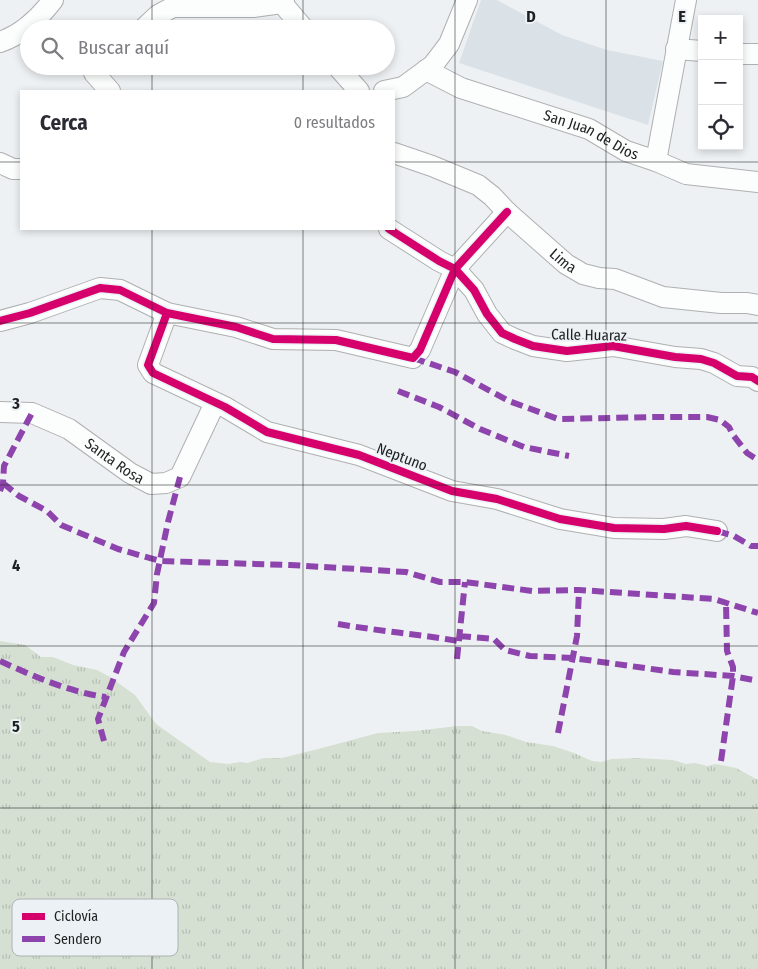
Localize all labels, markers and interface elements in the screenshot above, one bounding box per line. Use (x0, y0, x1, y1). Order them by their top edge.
text: D (526, 7, 536, 26)
text: E (678, 7, 686, 26)
map controls (698, 15, 743, 150)
button: + (698, 15, 743, 60)
search box (20, 20, 395, 75)
icon: search (38, 34, 66, 62)
text: Buscar aquí (78, 36, 169, 59)
button: − (698, 60, 743, 105)
button: locate (698, 105, 743, 150)
street label: San Juan de Dios (541, 106, 641, 164)
text: Cerca (40, 110, 88, 136)
text: 0 resultados (294, 113, 375, 132)
street label: Lima (546, 245, 579, 277)
street label: Calle Huaraz (551, 325, 627, 345)
text: 3 (11, 394, 20, 413)
street label: Santa Rosa (81, 434, 147, 488)
street label: Neptuno (374, 439, 430, 475)
text: 4 (12, 556, 20, 575)
text: 5 (12, 717, 20, 736)
legend (12, 899, 178, 956)
text: Ciclovía (54, 908, 98, 925)
text: Sendero (54, 931, 102, 948)

